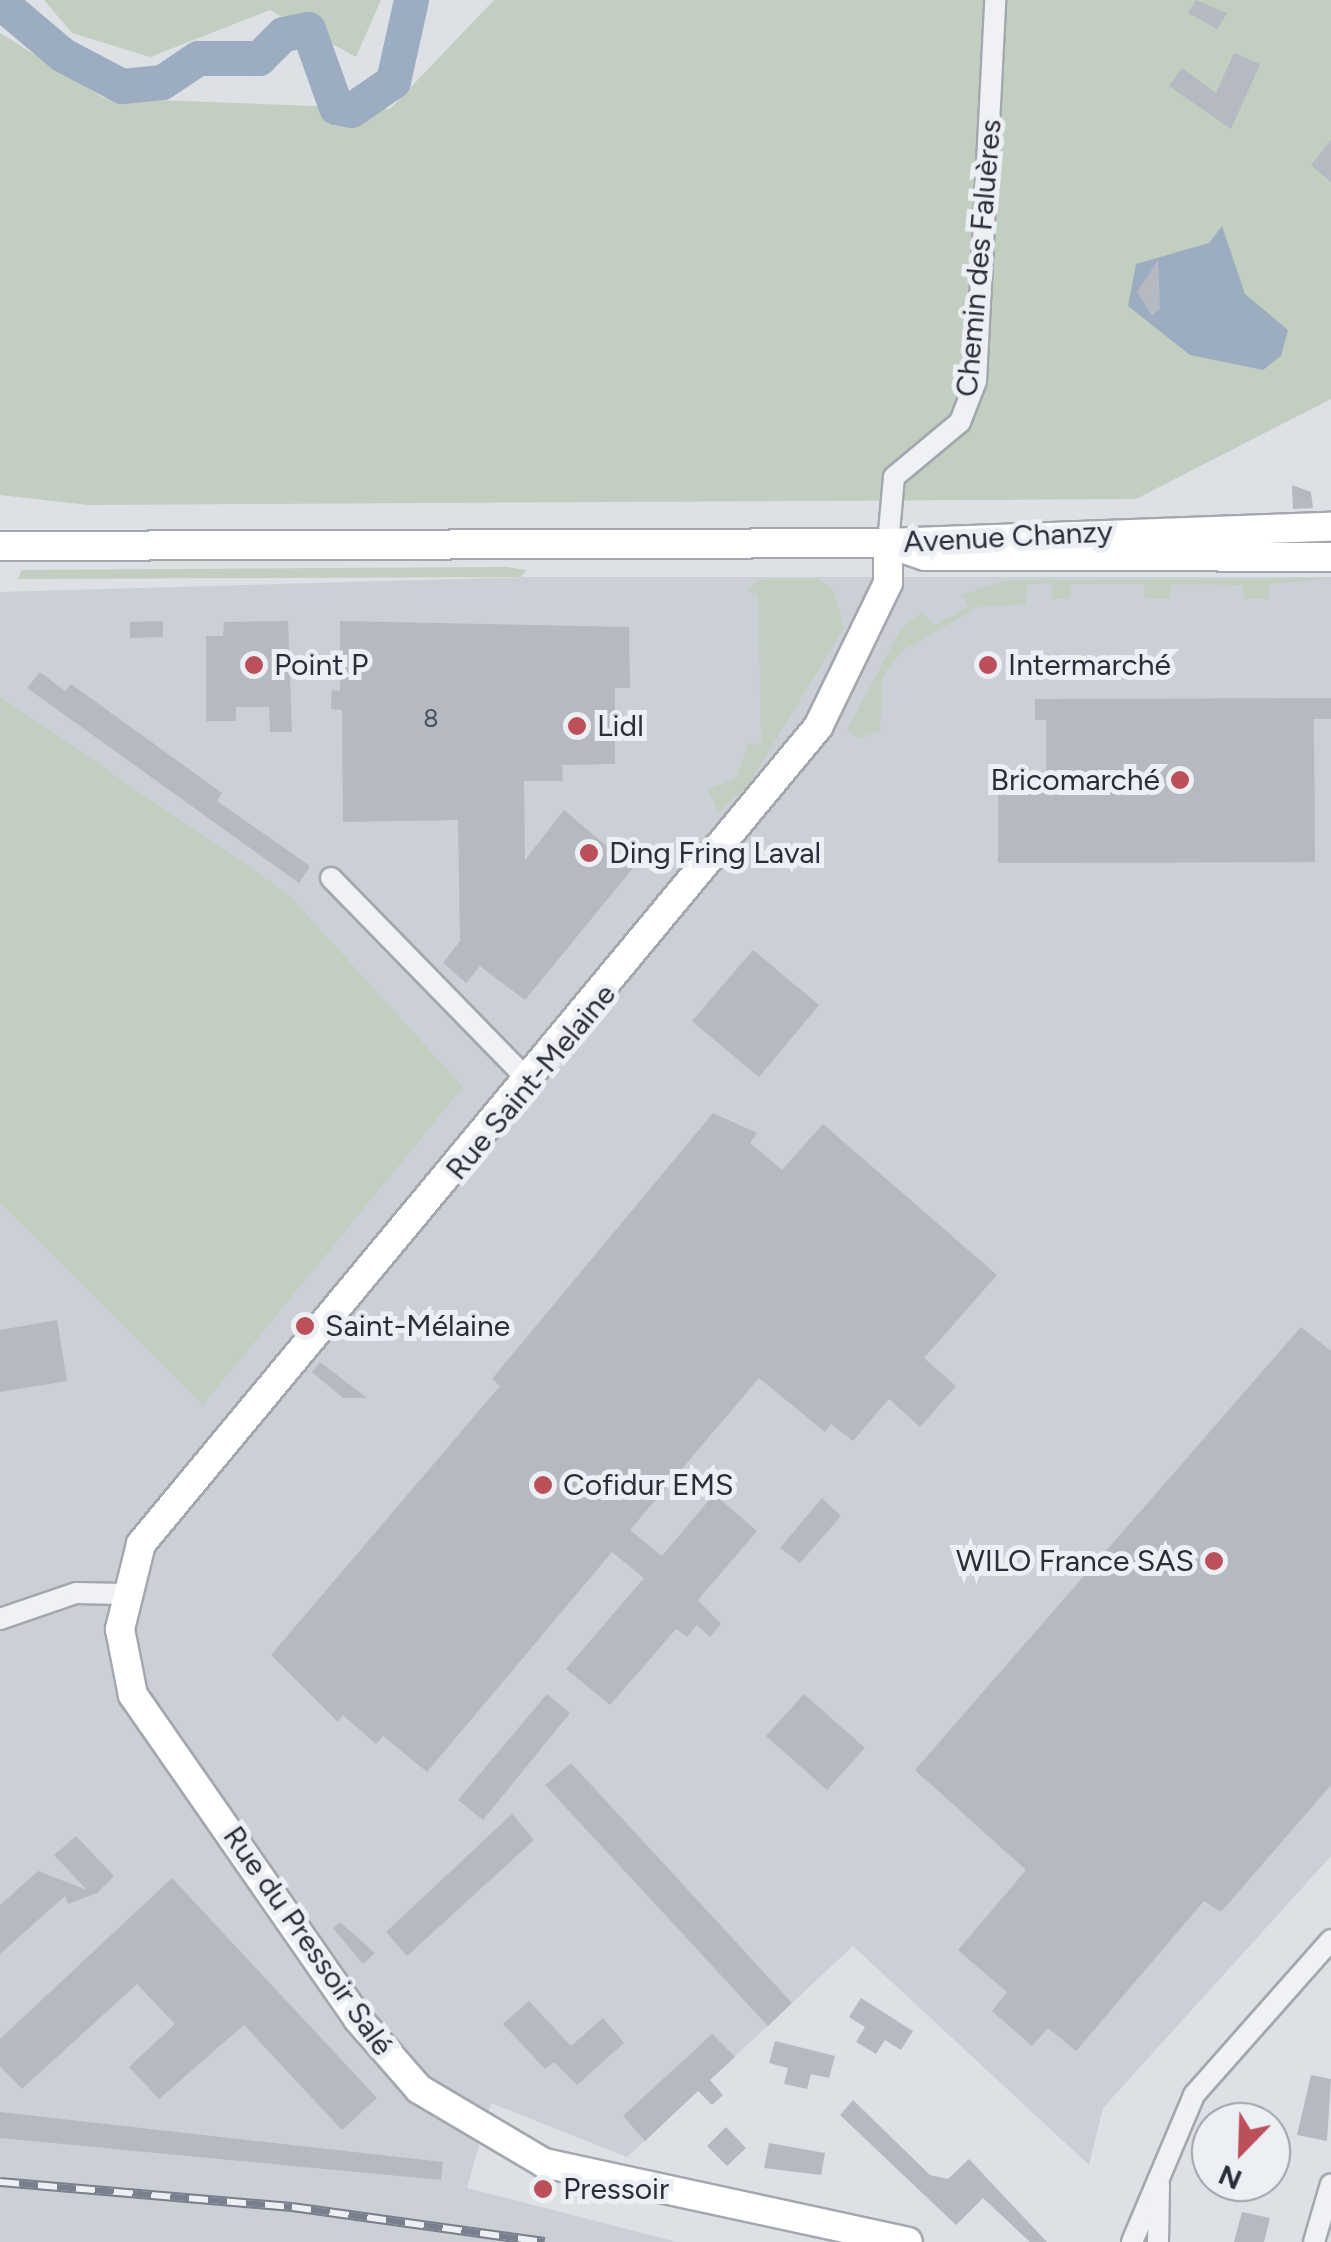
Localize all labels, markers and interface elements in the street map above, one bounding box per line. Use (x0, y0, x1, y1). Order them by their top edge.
street label: Chemin des Faluères (949, 118, 1009, 398)
street label: Avenue Chanzy (902, 514, 1114, 560)
place label: Point P (274, 647, 368, 683)
place label: Intermarché (1008, 647, 1171, 683)
marker: Point P (243, 654, 265, 676)
marker: Intermarché (977, 654, 999, 676)
house number: 8 (423, 703, 439, 733)
place label: Lidl (597, 708, 644, 744)
marker: Lidl (566, 715, 588, 737)
place label: Bricomarché (991, 762, 1160, 798)
marker: Bricomarché (1169, 769, 1191, 791)
place label: Ding Fring Laval (609, 835, 821, 871)
marker: Ding Fring Laval (578, 842, 600, 864)
street label: Rue Saint-Melaine (439, 977, 623, 1187)
place label: Saint-Mélaine (325, 1308, 510, 1344)
marker: Saint-Mélaine (294, 1315, 316, 1337)
place label: Cofidur EMS (563, 1467, 733, 1503)
marker: Cofidur EMS (532, 1474, 554, 1496)
place label: WILO France SAS (956, 1543, 1194, 1579)
marker: WILO France SAS (1203, 1550, 1225, 1572)
street label: Rue du Pressoir Salé (215, 1820, 401, 2062)
north arrow (1191, 2102, 1291, 2202)
text: N (1213, 2158, 1247, 2198)
place label: Pressoir (563, 2171, 669, 2207)
marker: Pressoir (532, 2178, 554, 2200)

